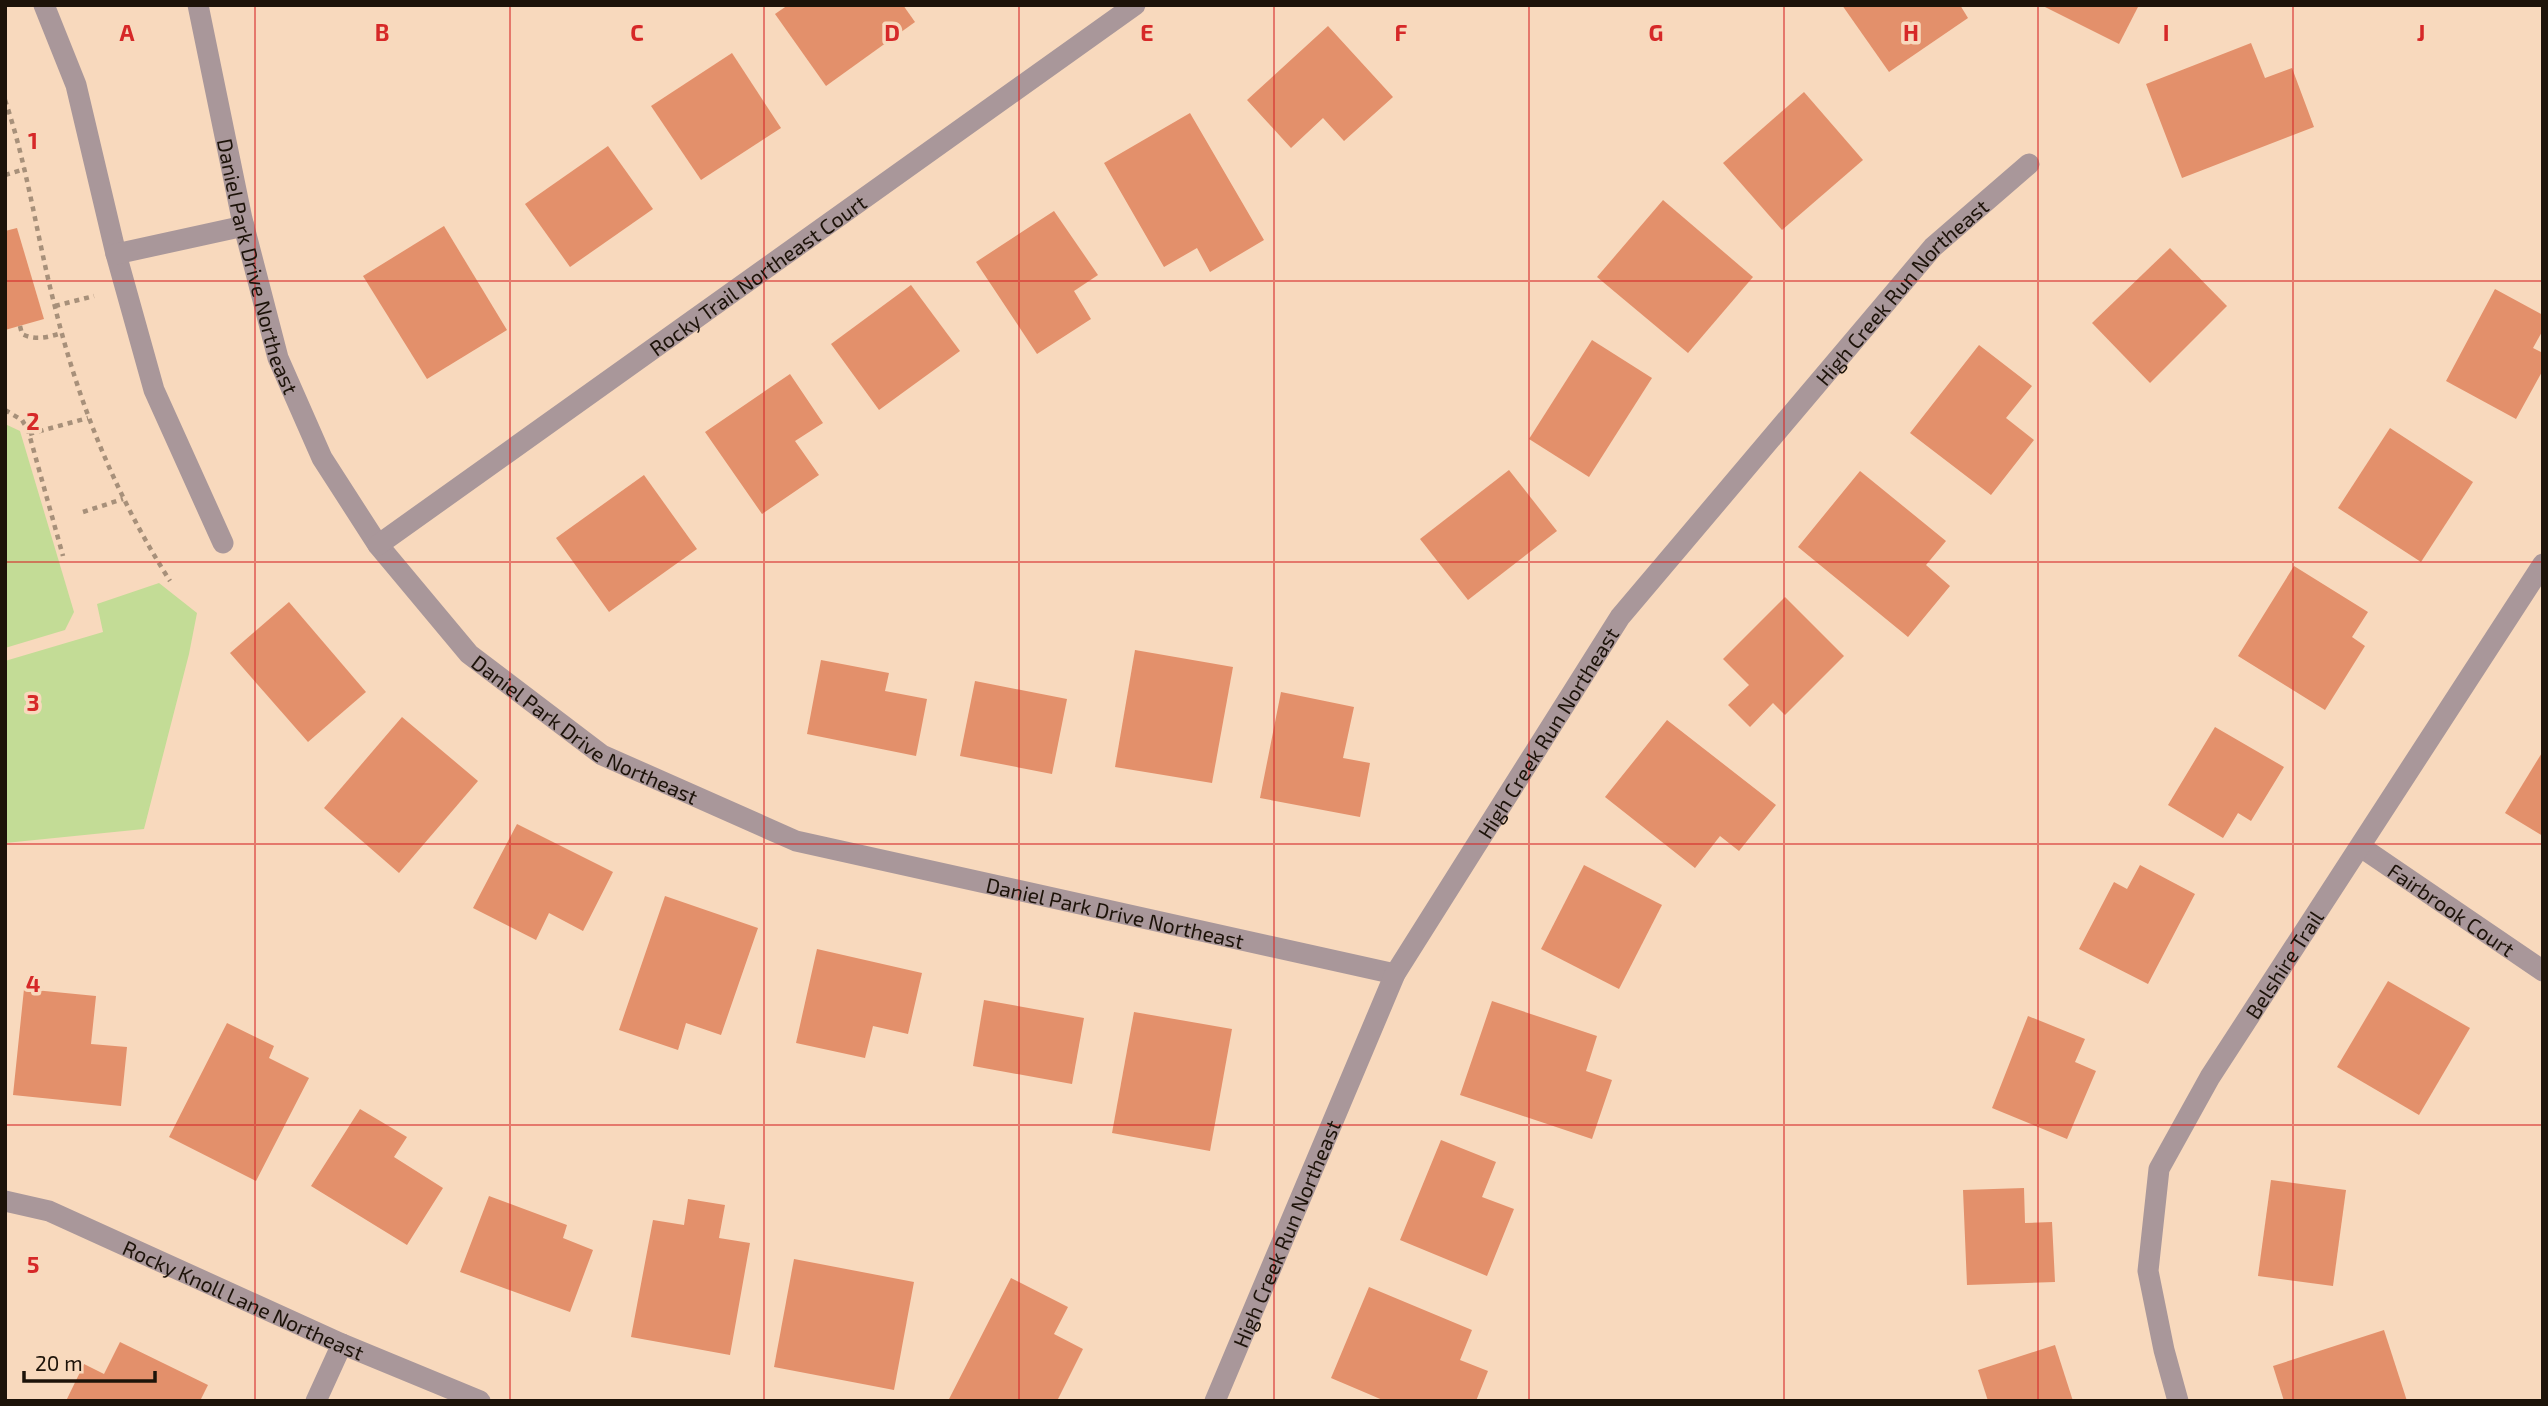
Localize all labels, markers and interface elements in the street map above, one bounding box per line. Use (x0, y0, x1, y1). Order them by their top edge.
text: A (119, 18, 135, 46)
text: B (375, 18, 389, 46)
text: C (630, 18, 644, 46)
text: D (884, 18, 900, 46)
text: E (1140, 18, 1154, 46)
text: F (1395, 18, 1408, 46)
text: G (1649, 18, 1663, 46)
text: H (1903, 18, 1919, 46)
text: I (2163, 18, 2169, 46)
text: J (2417, 18, 2425, 46)
text: 1 (28, 126, 38, 154)
street label: Daniel Park Drive Northeast (213, 136, 305, 398)
street label: Rocky Trail Northeast Court (644, 189, 871, 360)
street label: High Creek Run Northeast (1810, 193, 1993, 390)
text: 2 (26, 407, 40, 435)
street label: High Creek Run Northeast (1472, 622, 1623, 842)
street label: Daniel Park Drive Northeast (467, 649, 702, 809)
text: 3 (26, 688, 40, 716)
street label: Fairbrook Court (2384, 857, 2520, 961)
street label: Daniel Park Drive Northeast (984, 871, 1247, 953)
street label: Belshire Trail (2239, 905, 2328, 1023)
text: 4 (26, 969, 40, 997)
street label: High Creek Run Northeast (1227, 1116, 1345, 1351)
street label: Rocky Knoll Lane Northeast (119, 1234, 368, 1364)
text: 5 (27, 1250, 39, 1278)
scale bar (24, 1340, 156, 1384)
text: 20 m (35, 1350, 83, 1375)

